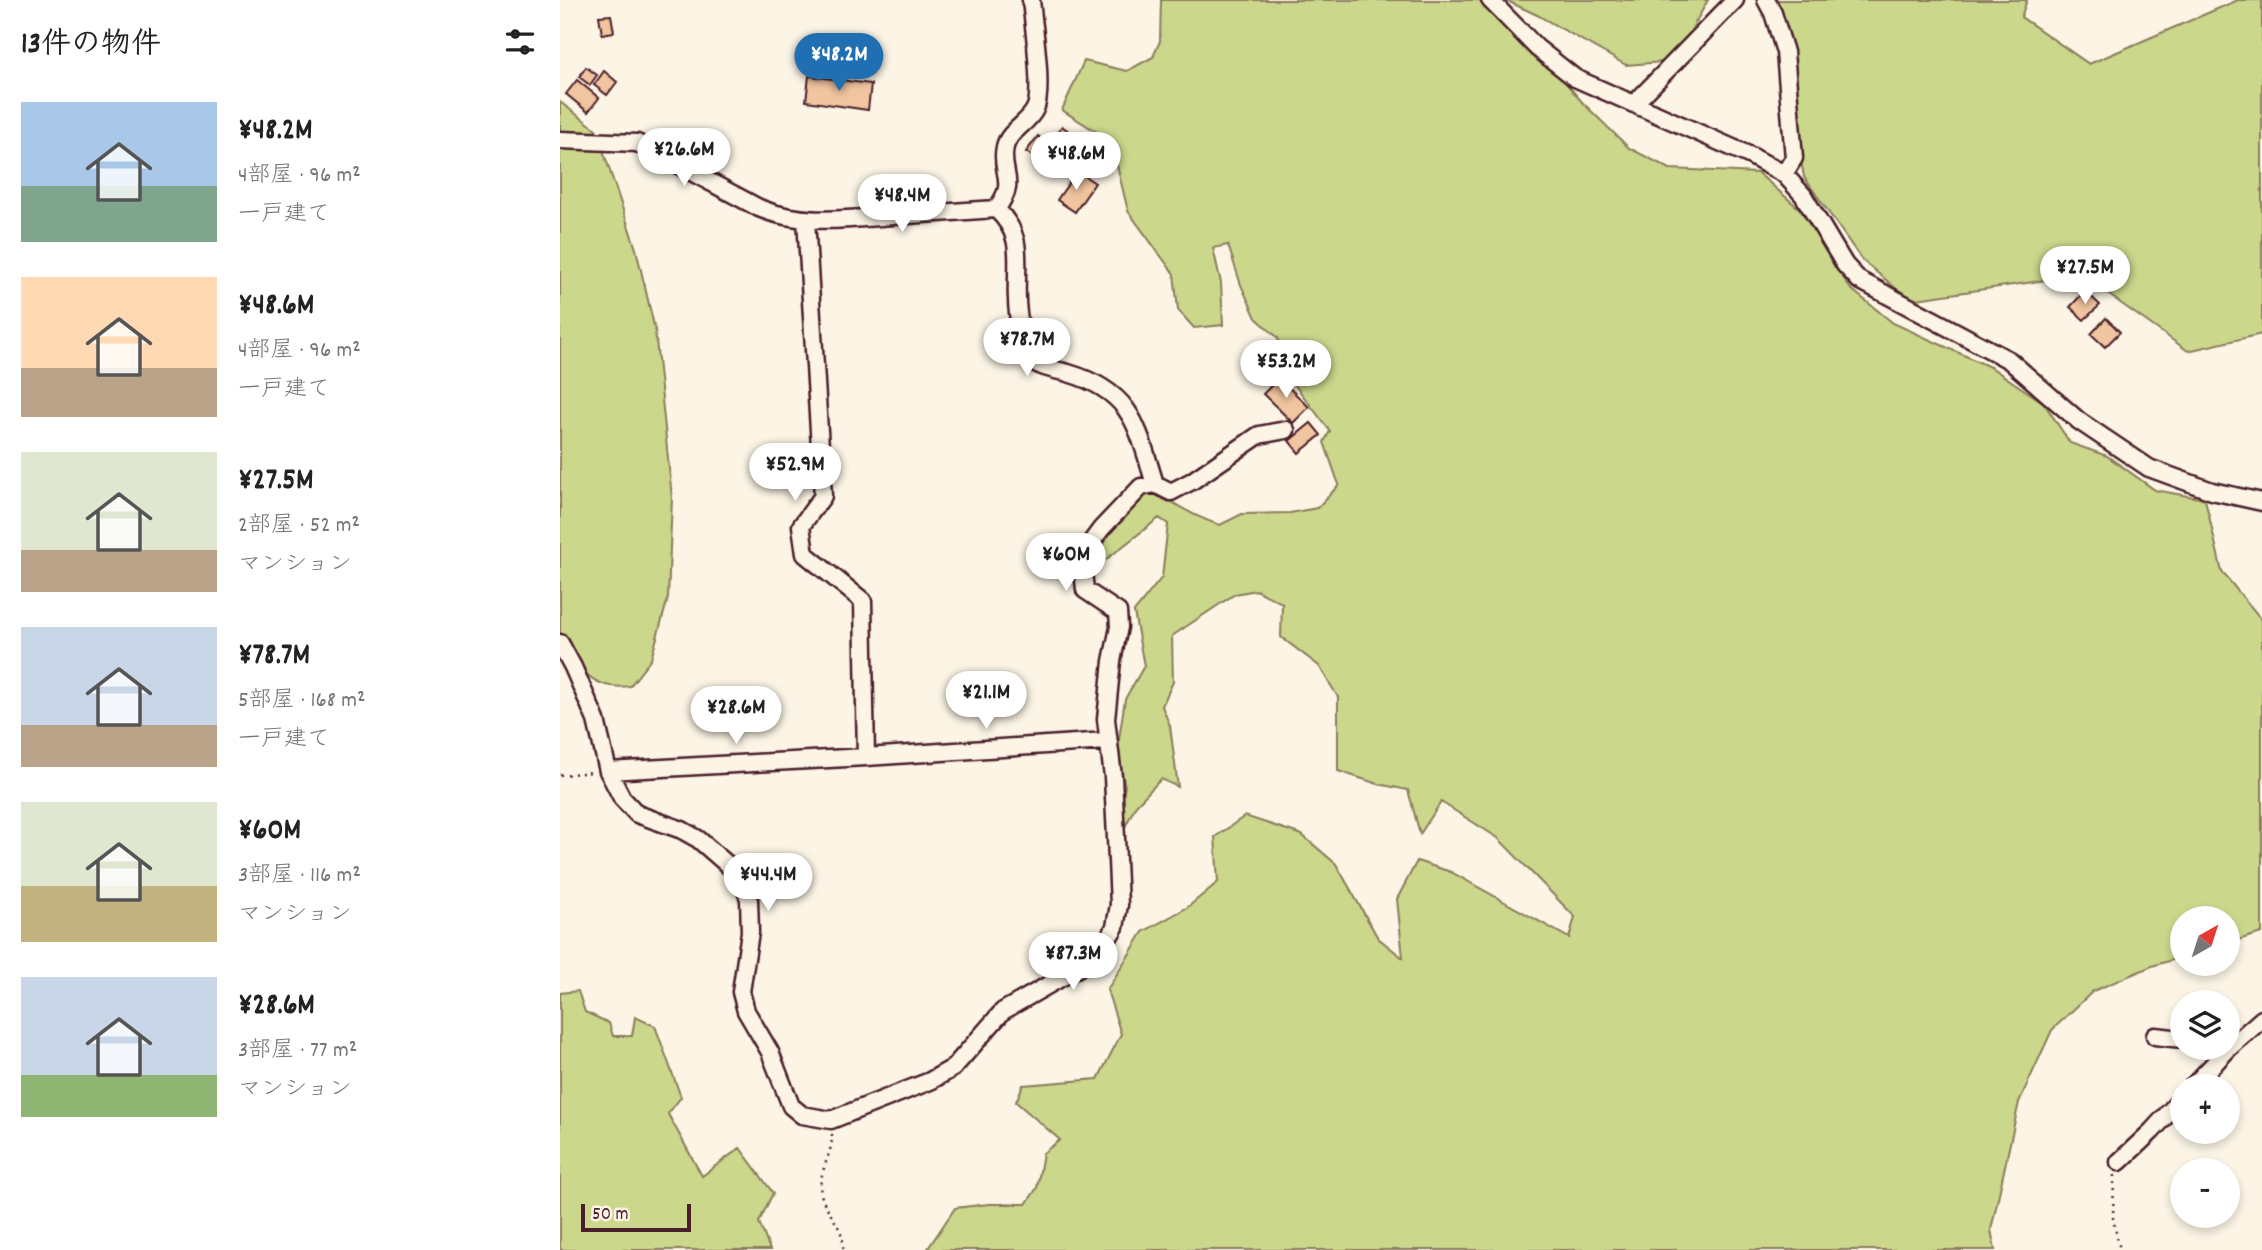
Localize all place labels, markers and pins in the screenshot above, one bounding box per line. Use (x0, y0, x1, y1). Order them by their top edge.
pin: ¥48.2M (782, 34, 896, 93)
pin: ¥26.6M (627, 128, 741, 188)
pin: ¥48.6M (1019, 132, 1133, 192)
pin: ¥48.4M (845, 174, 959, 234)
pin: ¥27.5M (2028, 246, 2142, 306)
pin: ¥78.7M (970, 318, 1084, 378)
pin: ¥53.2M (1229, 340, 1343, 400)
pin: ¥52.9M (738, 444, 852, 503)
pin: ¥60M (1025, 534, 1107, 593)
pin: ¥21.1M (929, 672, 1043, 731)
pin: ¥28.6M (679, 686, 793, 746)
pin: ¥44.4M (711, 853, 825, 913)
pin: ¥87.3M (1016, 932, 1130, 992)

